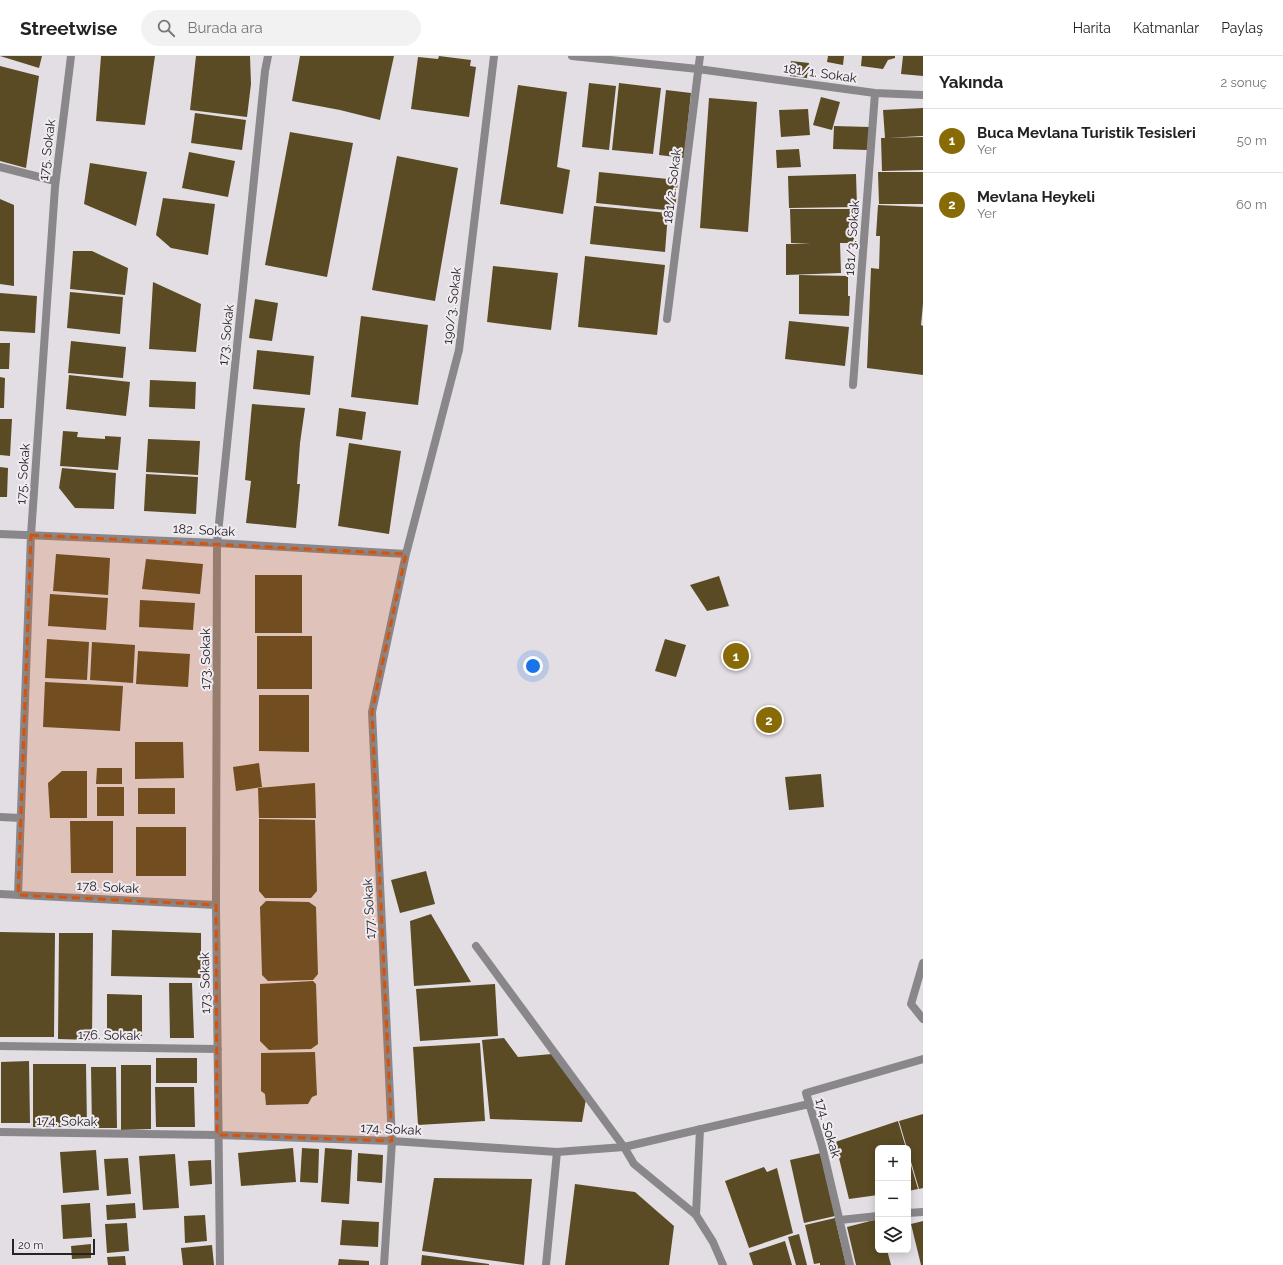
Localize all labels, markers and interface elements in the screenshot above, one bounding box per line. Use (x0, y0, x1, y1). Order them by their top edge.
search box (141, 10, 421, 46)
text: Streetwise (20, 17, 117, 39)
icon: search (155, 17, 177, 39)
text: Burada ara (187, 19, 263, 37)
text: Harita (1073, 20, 1111, 36)
text: Katmanlar (1133, 20, 1199, 36)
text: Paylaş (1221, 20, 1263, 36)
street label: 181/1. Sokak (782, 60, 858, 86)
text: Yakında (939, 72, 1003, 92)
text: 2 sonuç (1220, 75, 1267, 90)
street label: 175. Sokak (36, 118, 58, 181)
text: Buca Mevlana Turistik Tesisleri (977, 124, 1196, 142)
text: 1 (949, 133, 955, 148)
text: 50 m (1237, 133, 1267, 148)
text: Yer (977, 142, 996, 157)
street label: 181/2. Sokak (660, 148, 684, 224)
text: Mevlana Heykeli (977, 188, 1095, 206)
text: 2 (948, 197, 956, 212)
text: 60 m (1236, 197, 1267, 212)
street label: 181/3. Sokak (842, 200, 862, 276)
text: Yer (977, 206, 996, 221)
street label: 190/3. Sokak (440, 266, 464, 345)
street label: 173. Sokak (215, 303, 237, 366)
street label: 175. Sokak (13, 443, 33, 505)
street label: 182. Sokak (173, 521, 236, 539)
street label: 173. Sokak (198, 628, 213, 690)
pin: 1 (723, 641, 749, 671)
your location (523, 656, 543, 676)
pin: 2 (756, 705, 782, 735)
street label: 178. Sokak (76, 878, 140, 896)
street label: 177. Sokak (360, 878, 378, 940)
street label: 173. Sokak (197, 952, 213, 1014)
street label: 176. Sokak (78, 1027, 140, 1043)
street label: 174. Sokak (812, 1097, 844, 1160)
street label: 174. Sokak (36, 1113, 98, 1129)
street label: 174. Sokak (360, 1120, 422, 1138)
map controls (875, 1145, 911, 1253)
button: + (875, 1145, 911, 1181)
button: − (875, 1181, 911, 1217)
button: layers (875, 1217, 911, 1253)
scale bar (12, 1237, 95, 1256)
text: 20 m (18, 1239, 43, 1252)

